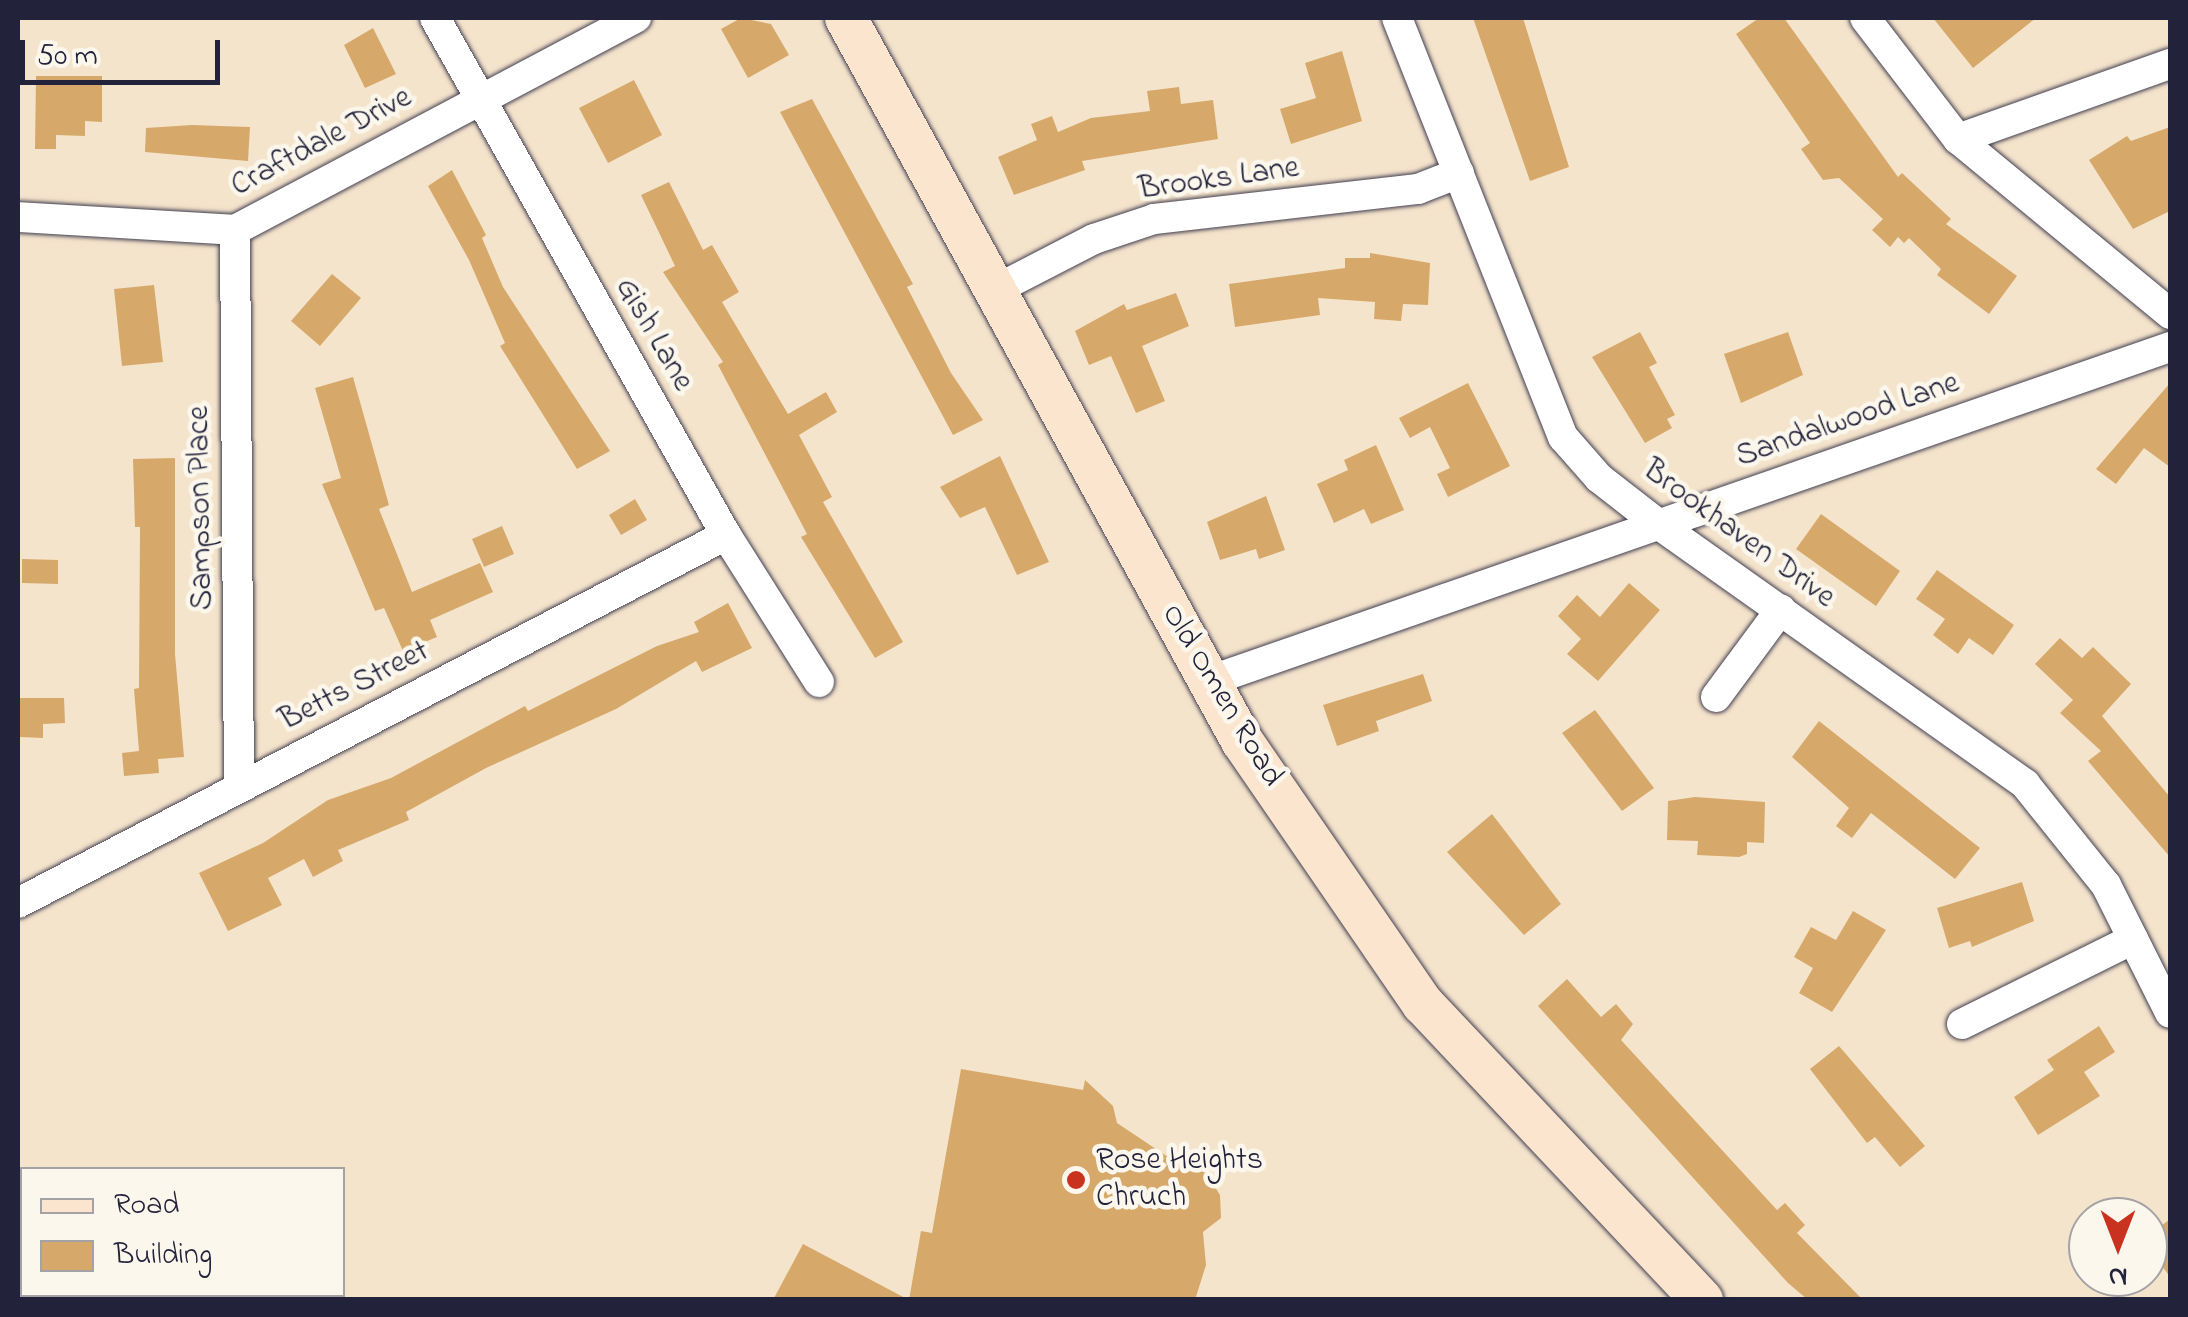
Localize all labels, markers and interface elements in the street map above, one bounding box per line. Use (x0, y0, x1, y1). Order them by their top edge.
scale bar (25, 20, 225, 82)
text: 50 m (37, 35, 98, 79)
street label: Craftdale Drive (225, 79, 419, 207)
street label: Brooks Lane (1136, 150, 1302, 210)
street label: Gish Lane (605, 271, 701, 399)
street label: Sandalwood Lane (1731, 365, 1965, 477)
street label: Sampson Place (181, 405, 223, 611)
street label: Brookhaven Drive (1634, 452, 1842, 618)
street label: Old Omen Road (1152, 598, 1290, 794)
street label: Betts Street (274, 633, 436, 741)
place label: Rose Heights Chruch (1096, 1143, 1263, 1218)
legend (20, 1167, 345, 1297)
marker: Rose Heights Chruch (1065, 1169, 1087, 1191)
text: Road (114, 1184, 179, 1228)
north arrow (2068, 1197, 2168, 1297)
text: Building (114, 1234, 212, 1278)
text: N (2109, 1255, 2127, 1296)

